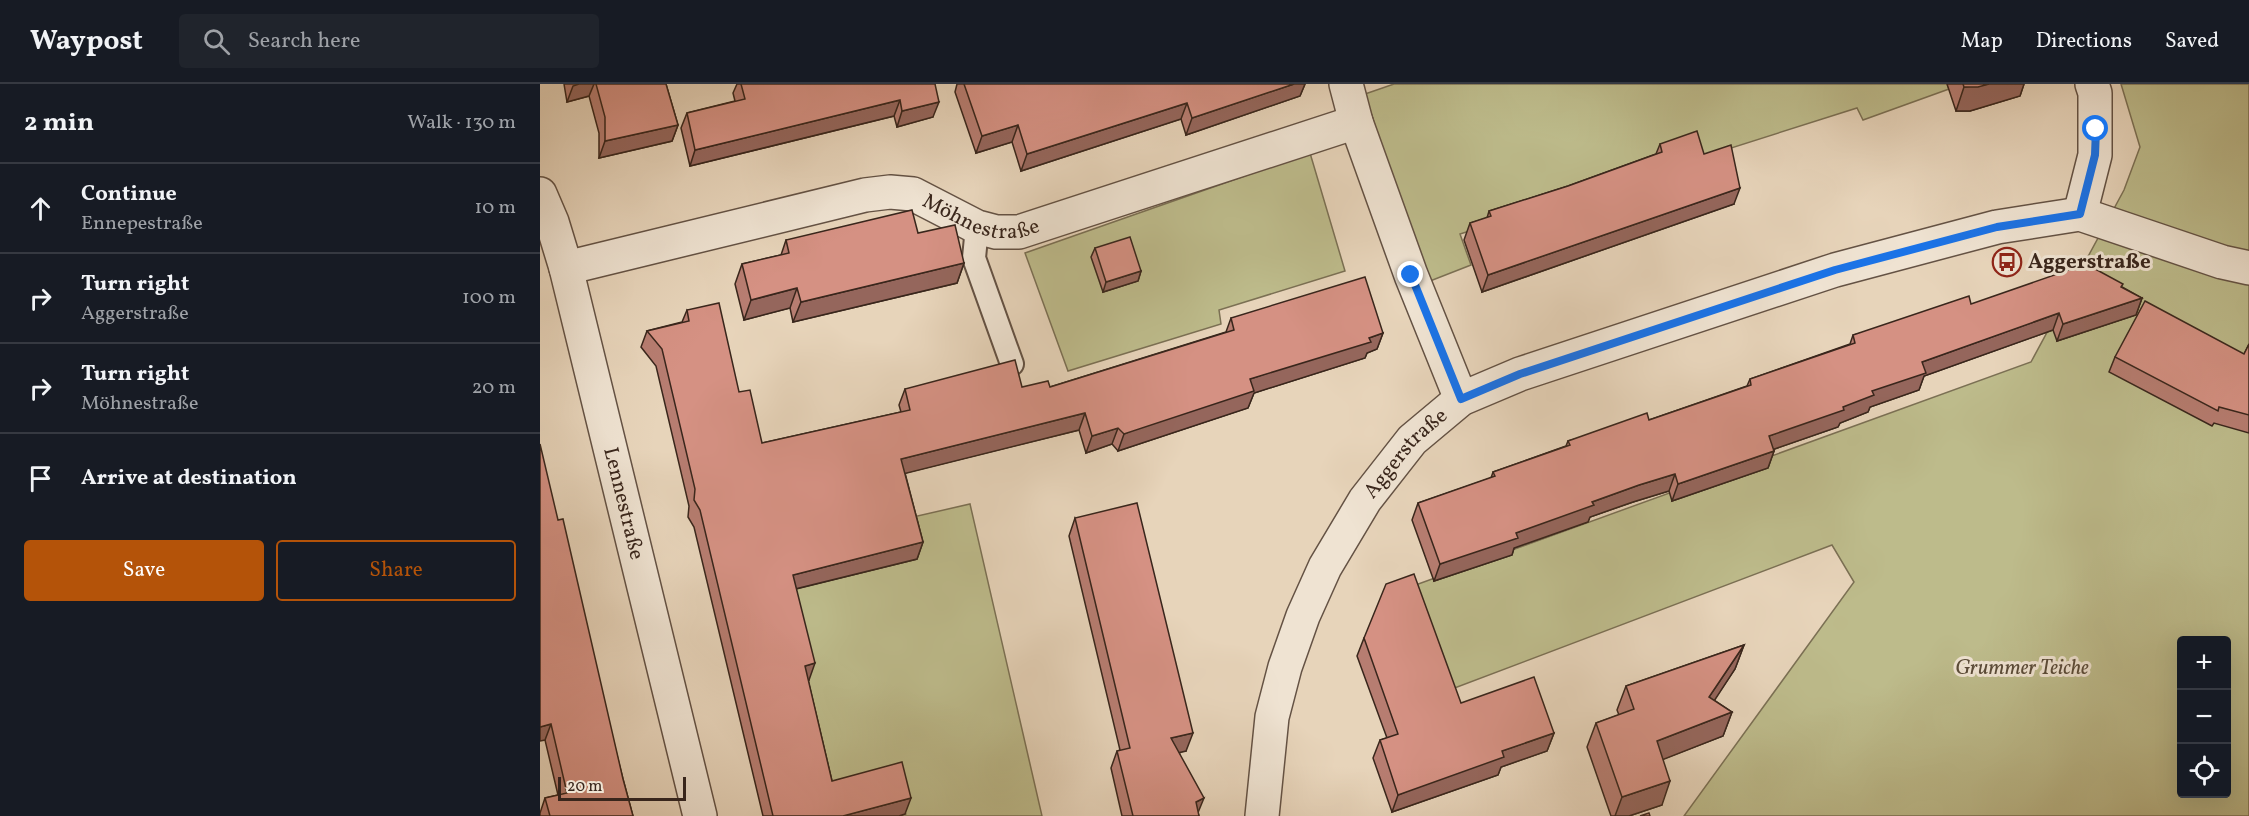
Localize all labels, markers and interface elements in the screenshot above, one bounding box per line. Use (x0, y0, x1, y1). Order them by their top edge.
search box (179, 14, 599, 68)
text: Waypost (30, 22, 143, 61)
icon: search (200, 25, 233, 58)
text: Search here (248, 26, 360, 57)
text: Map (1961, 27, 2003, 56)
text: Directions (2036, 27, 2132, 56)
text: Saved (2165, 27, 2219, 56)
text: 2 min (24, 105, 94, 141)
text: Walk · 130 m (407, 109, 516, 137)
route start (2082, 115, 2108, 141)
text: Continue (81, 179, 177, 210)
street label: Möhnestraße (917, 187, 1043, 247)
icon: ahead (24, 192, 57, 225)
text: 10 m (475, 194, 516, 222)
text: Ennepestraße (81, 210, 203, 238)
bus stop icon: Aggerstraße (1991, 246, 2023, 278)
place label: Aggerstraße (2028, 248, 2151, 277)
route end (1397, 261, 1423, 287)
text: Turn right (81, 269, 189, 300)
icon: right (24, 282, 57, 315)
text: 100 m (462, 284, 516, 312)
text: Aggerstraße (81, 300, 189, 328)
text: Turn right (81, 359, 189, 390)
icon: right (24, 372, 57, 405)
text: 20 m (472, 374, 516, 402)
text: Möhnestraße (81, 390, 198, 418)
street label: Aggerstraße (1357, 402, 1454, 505)
street label: Lennestraße (596, 444, 651, 563)
icon: arrive (24, 462, 57, 495)
text: Arrive at destination (81, 463, 297, 494)
button: Save (24, 540, 264, 601)
button: Share (276, 540, 516, 601)
map controls (2177, 636, 2231, 798)
button: + (2177, 636, 2231, 690)
park label: Grummer Teiche (1955, 654, 2089, 683)
button: − (2177, 690, 2231, 744)
button: locate (2177, 744, 2231, 798)
scale bar (558, 774, 686, 802)
text: 20 m (567, 776, 602, 798)

